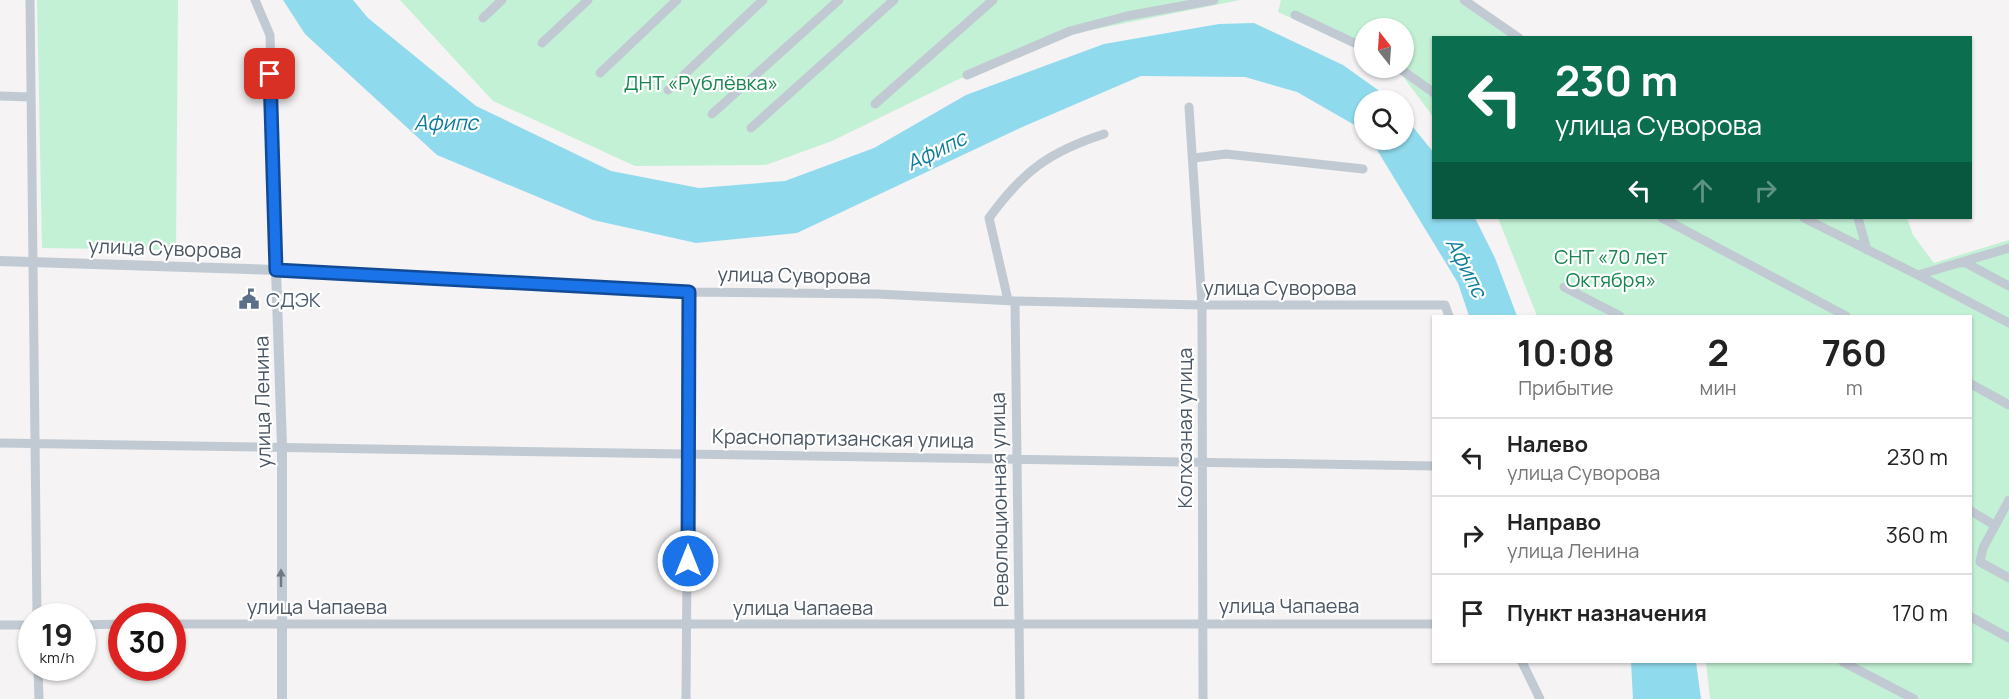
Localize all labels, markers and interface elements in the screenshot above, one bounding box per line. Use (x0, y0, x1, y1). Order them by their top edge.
north arrow (1354, 18, 1414, 78)
map controls (1354, 18, 1414, 150)
pin (244, 48, 295, 99)
text: 230 m (1555, 51, 1678, 109)
icon: arrive (253, 57, 286, 90)
icon: left (1456, 60, 1534, 138)
park label: ДНТ «Рублёвка» (624, 69, 778, 96)
button: search (1354, 90, 1414, 150)
text: улица Суворова (1555, 106, 1762, 143)
water label: Афипс (414, 108, 480, 136)
water label: Афипс (901, 122, 973, 177)
icon: left (1623, 174, 1656, 207)
icon: ahead (1686, 174, 1719, 207)
icon: right (1749, 174, 1782, 207)
street label: улица Суворова (88, 232, 242, 264)
water label: Афипс (1440, 232, 1495, 304)
park label: СНТ «70 лет Октября» (1554, 243, 1668, 293)
street label: улица Суворова (717, 260, 871, 290)
street label: улица Суворова (1203, 274, 1357, 301)
place label: СДЭК (266, 286, 321, 313)
public building icon: СДЭК (237, 287, 261, 311)
text: 10:08 (1517, 328, 1615, 377)
text: 2 (1707, 328, 1729, 377)
text: 760 (1822, 328, 1887, 377)
street label: улица Ленина (247, 336, 277, 468)
street label: Колхозная улица (1171, 348, 1198, 508)
text: Прибытие (1518, 374, 1613, 401)
text: мин (1700, 374, 1737, 401)
text: m (1846, 374, 1863, 401)
street label: Революционная улица (984, 392, 1014, 608)
street label: Краснопартизанская улица (712, 422, 974, 454)
text: Налево (1507, 429, 1588, 459)
icon: left (1456, 441, 1489, 474)
text: 230 m (1887, 442, 1948, 472)
text: улица Суворова (1507, 459, 1660, 486)
text: Направо (1507, 507, 1601, 537)
icon: right (1456, 519, 1489, 552)
text: 360 m (1886, 520, 1948, 550)
position arrow (656, 529, 720, 593)
text: улица Ленина (1507, 537, 1639, 564)
one-way arrow (276, 568, 286, 587)
street label: улица Чапаева (1219, 592, 1359, 619)
street label: улица Чапаева (247, 593, 387, 620)
street label: улица Чапаева (733, 594, 873, 621)
icon: arrive (1456, 597, 1489, 630)
text: Пункт назначения (1507, 598, 1707, 628)
text: 170 m (1892, 598, 1948, 628)
speed limit sign: 30 (108, 603, 186, 681)
text: 19 (41, 614, 73, 655)
text: km/h (40, 647, 74, 668)

